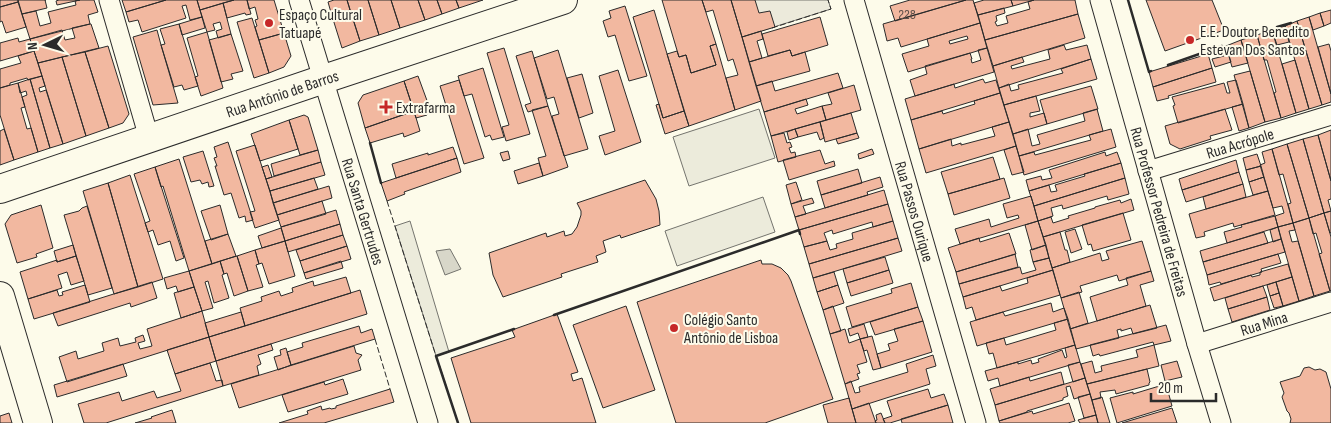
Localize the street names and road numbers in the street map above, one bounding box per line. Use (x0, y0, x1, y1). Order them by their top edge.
street label: Rua Antônio de Barros (224, 67, 342, 123)
street label: Rua Professor Pedreira de Freitas (1125, 125, 1191, 299)
street label: Rua Acrópole (1204, 125, 1276, 164)
street label: Rua Santa Gertrudes (337, 156, 387, 268)
street label: Rua Passos Ourique (890, 159, 937, 264)
street label: Rua Mina (1238, 308, 1290, 341)

